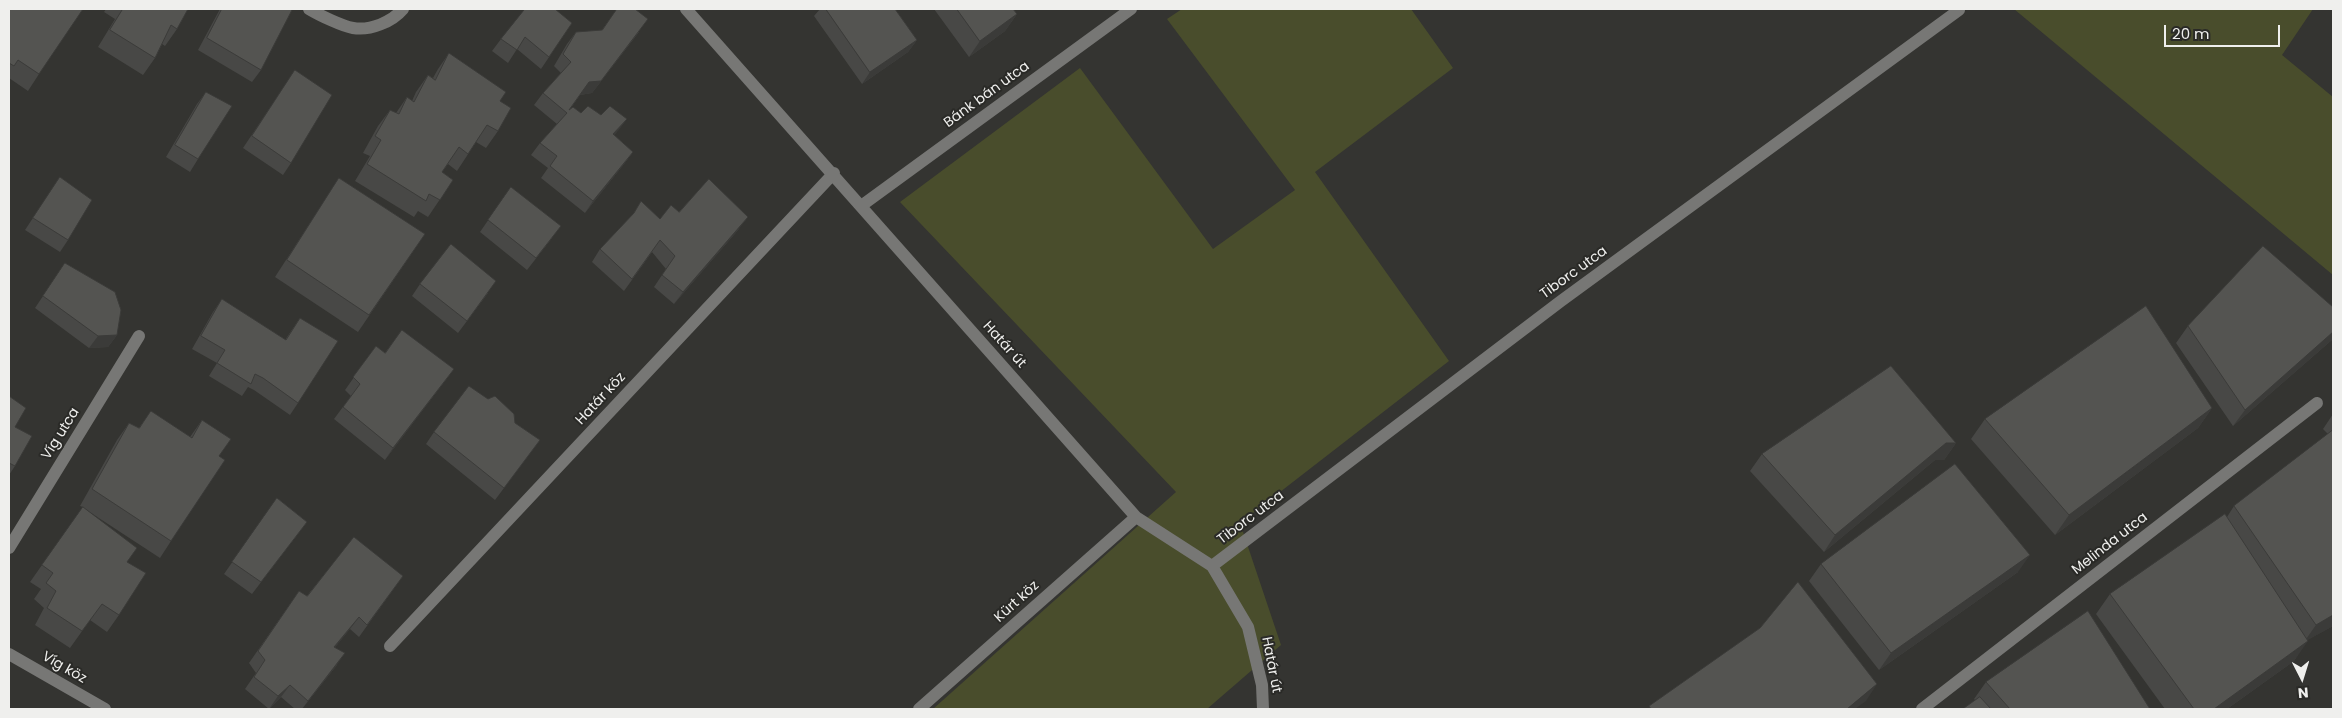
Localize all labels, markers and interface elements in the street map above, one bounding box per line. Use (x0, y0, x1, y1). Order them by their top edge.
scale bar (2167, 15, 2283, 47)
text: 20 m (2172, 23, 2210, 44)
street label: Bánk bán utca (941, 58, 1033, 132)
street label: Tiborc utca (1537, 243, 1611, 303)
street label: Határ út (979, 318, 1029, 372)
street label: Határ köz (573, 369, 629, 429)
street label: Víg utca (38, 405, 84, 463)
street label: Tiborc utca (1214, 488, 1288, 548)
street label: Melinda utca (2069, 509, 2151, 579)
street label: Kürt köz (991, 578, 1043, 626)
street label: Határ út (1257, 636, 1285, 694)
street label: Víg köz (39, 649, 89, 687)
north arrow (2277, 653, 2327, 703)
text: N (2297, 683, 2309, 703)

